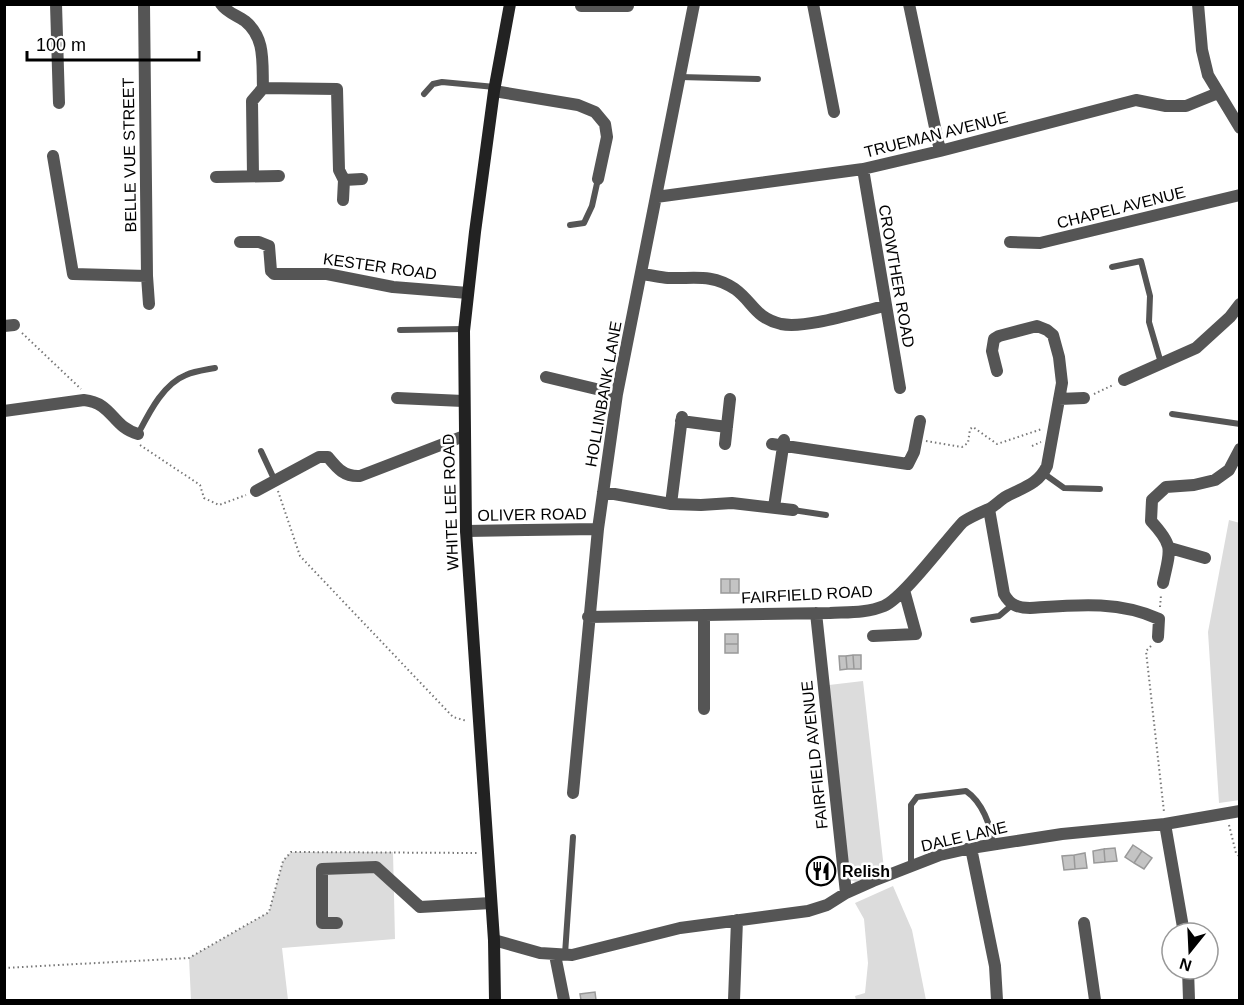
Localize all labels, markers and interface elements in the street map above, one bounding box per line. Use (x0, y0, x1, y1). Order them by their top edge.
scale bar (27, 24, 200, 62)
text: 100 m (36, 35, 86, 55)
street label: BELLE VUE STREET (120, 77, 139, 232)
street label: TRUEMAN AVENUE (863, 108, 1010, 161)
street label: CHAPEL AVENUE (1055, 183, 1187, 232)
street label: CROWTHER ROAD (876, 203, 917, 349)
street label: KESTER ROAD (322, 250, 438, 283)
street label: HOLLINBANK LANE (582, 320, 625, 468)
street label: WHITE LEE ROAD (440, 433, 461, 571)
street label: OLIVER ROAD (477, 505, 587, 524)
street label: FAIRFIELD ROAD (741, 583, 873, 606)
street label: FAIRFIELD AVENUE (798, 680, 831, 830)
street label: DALE LANE (919, 818, 1009, 855)
restaurant icon: Relish (805, 855, 837, 887)
place label: Relish (842, 863, 890, 880)
north arrow (1160, 921, 1220, 981)
text: N (1177, 955, 1194, 975)

